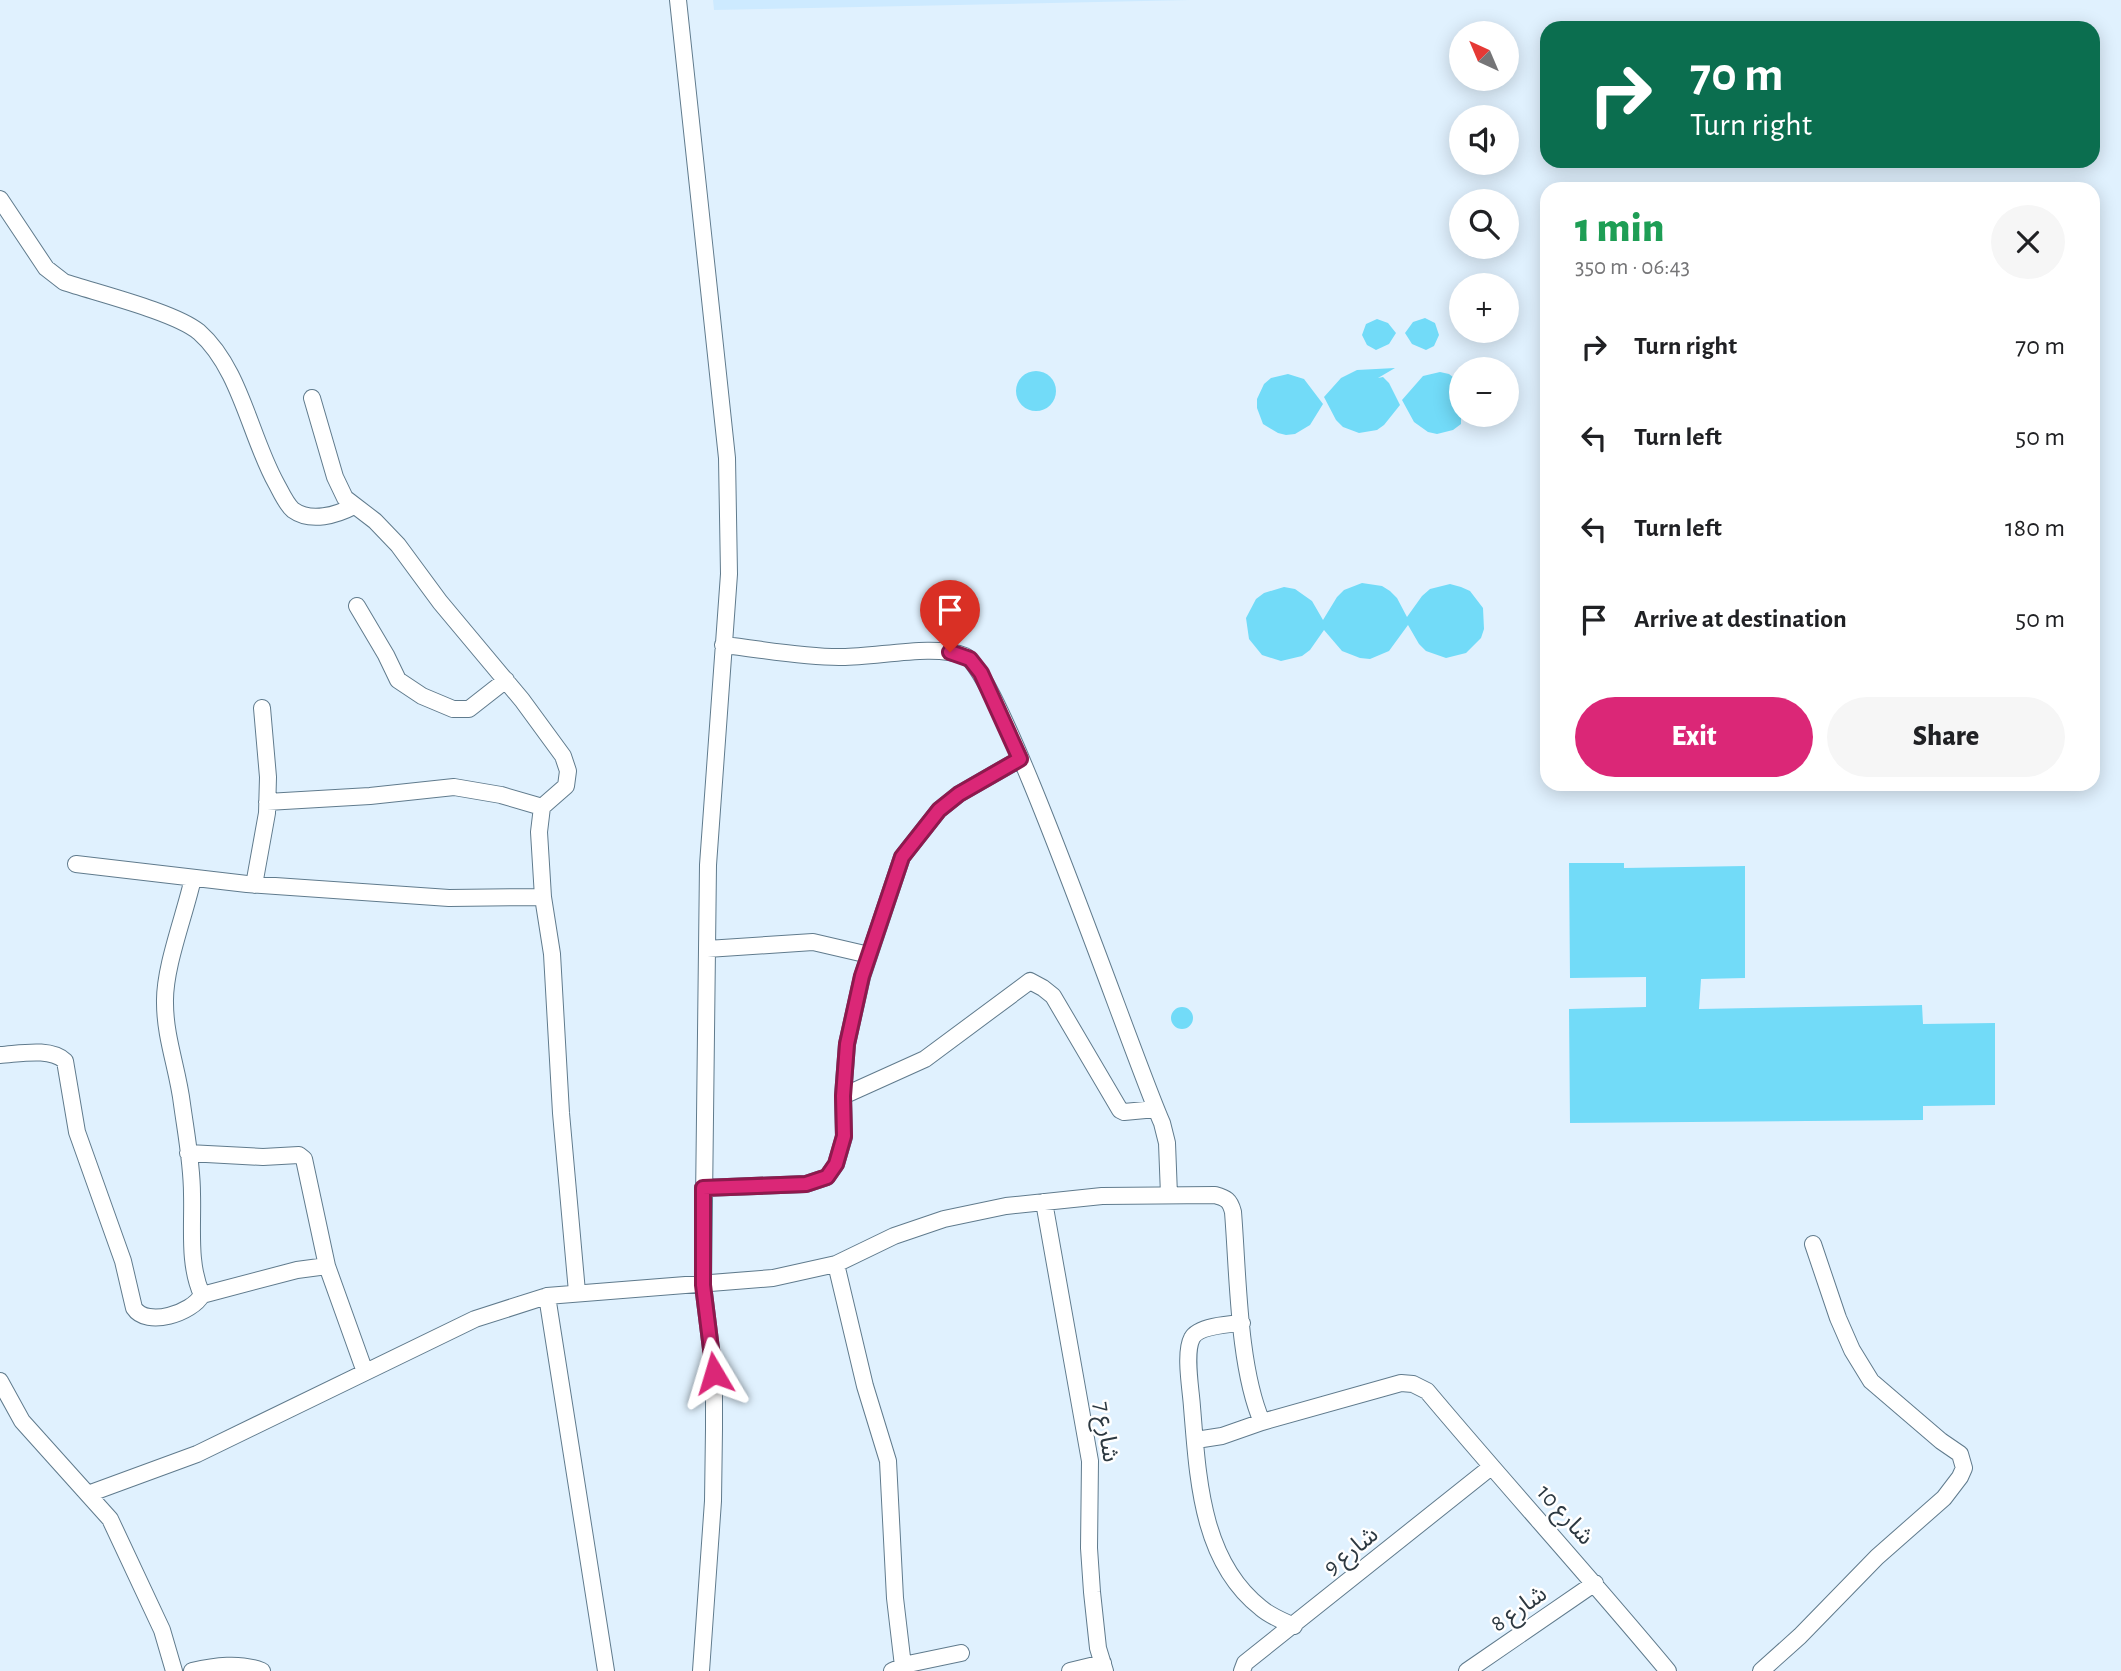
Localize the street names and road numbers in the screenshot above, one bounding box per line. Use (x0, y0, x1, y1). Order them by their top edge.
street label: شارع 7 (1085, 1400, 1123, 1465)
street label: شارع 10 (1529, 1480, 1598, 1552)
street label: شارع 9 (1319, 1522, 1385, 1583)
street label: شارع 8 (1487, 1581, 1554, 1640)

